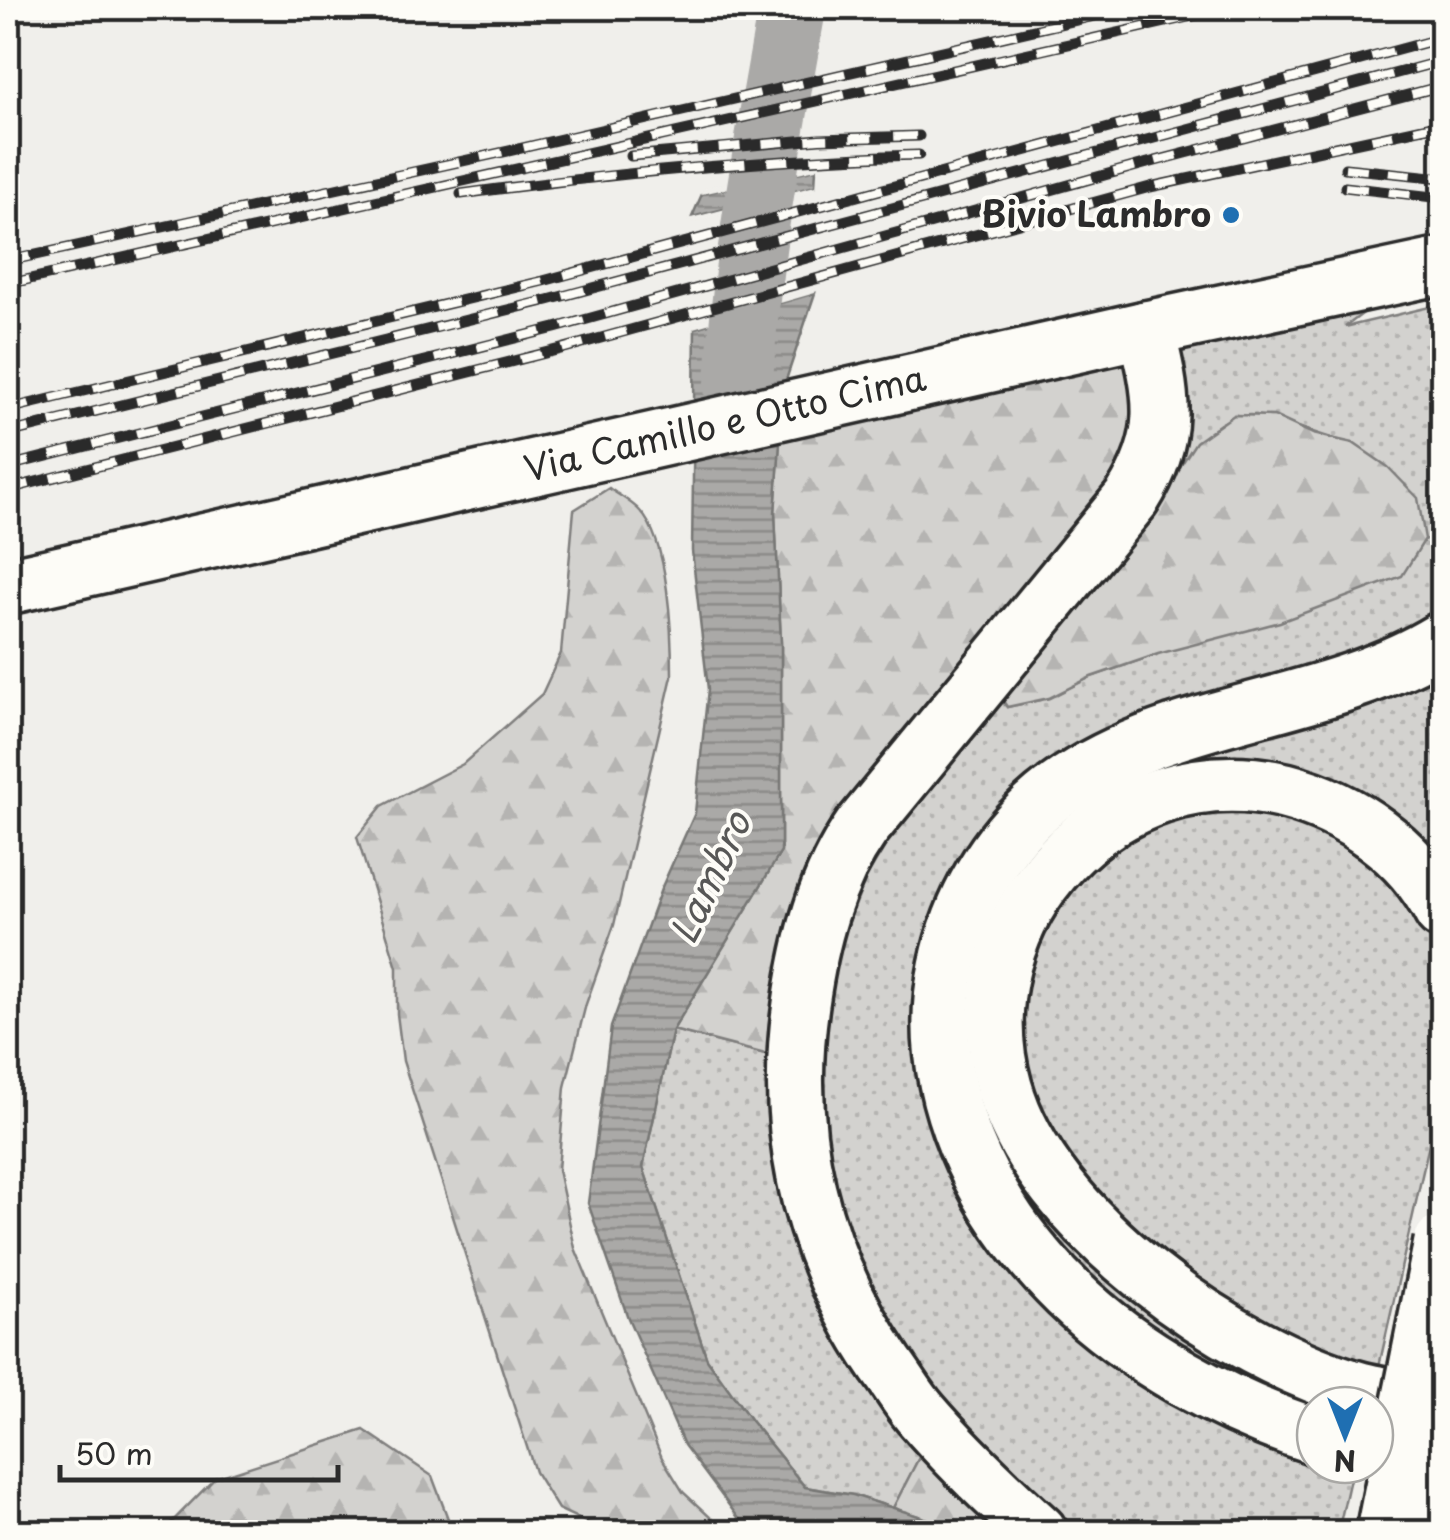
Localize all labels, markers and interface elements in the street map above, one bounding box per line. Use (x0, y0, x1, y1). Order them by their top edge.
place label: Bivio Lambro (981, 186, 1211, 239)
marker: Bivio Lambro (1220, 204, 1242, 226)
street label: Via Camillo e Otto Cima (518, 349, 931, 494)
water label: Lambro (654, 800, 765, 952)
north arrow (1295, 1385, 1395, 1485)
scale bar (60, 1420, 338, 1482)
text: 50 m (75, 1430, 153, 1475)
text: N (1334, 1440, 1356, 1483)

